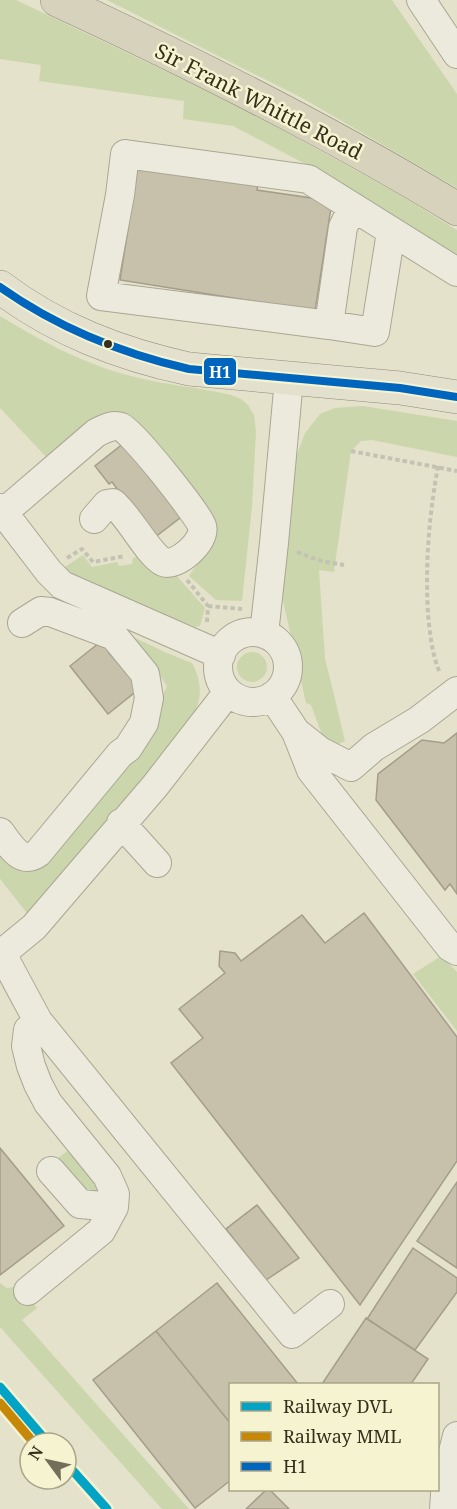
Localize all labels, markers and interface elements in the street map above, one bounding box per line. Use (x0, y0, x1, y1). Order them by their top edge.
street label: Sir Frank Whittle Road (151, 37, 368, 166)
unlabelled marker (102, 338, 114, 350)
line badge: H1 (203, 357, 237, 386)
text: H1 (209, 361, 231, 383)
legend (229, 1383, 439, 1491)
text: Railway DVL (283, 1394, 393, 1418)
text: Railway MML (283, 1424, 401, 1448)
north arrow (18, 1431, 78, 1491)
text: N (23, 1441, 48, 1464)
text: H1 (283, 1454, 307, 1478)

